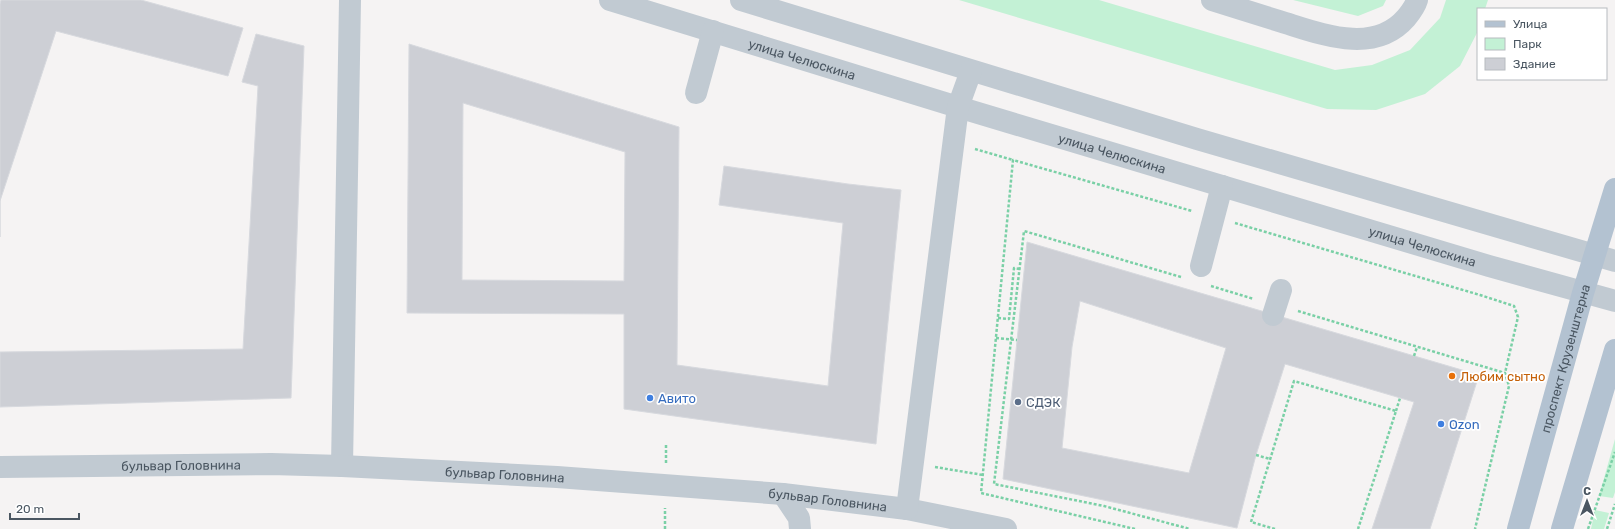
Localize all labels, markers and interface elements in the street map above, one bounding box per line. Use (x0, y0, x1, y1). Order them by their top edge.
legend (1477, 8, 1607, 80)
text: Улица (1513, 17, 1547, 31)
street label: улица Челюскина (747, 36, 858, 83)
text: Парк (1513, 37, 1542, 51)
text: Здание (1513, 57, 1556, 71)
street label: улица Челюскина (1057, 130, 1168, 176)
street label: улица Челюскина (1367, 223, 1478, 269)
street label: проспект Крузенштерна (1537, 282, 1593, 434)
place label: Любим сытно (1460, 369, 1545, 384)
marker: Любим сытно (1447, 371, 1457, 381)
place label: Авито (658, 391, 696, 406)
marker: Авито (645, 393, 655, 403)
place label: СДЭК (1026, 395, 1061, 410)
marker: СДЭК (1013, 397, 1023, 407)
place label: Ozon (1449, 417, 1480, 432)
marker: Ozon (1436, 419, 1446, 429)
street label: бульвар Головнина (121, 457, 241, 473)
street label: бульвар Головнина (445, 464, 565, 485)
north arrow (1567, 481, 1607, 521)
street label: бульвар Головнина (768, 485, 888, 514)
text: С (1583, 485, 1591, 498)
scale bar (10, 495, 79, 521)
text: 20 m (16, 502, 44, 516)

